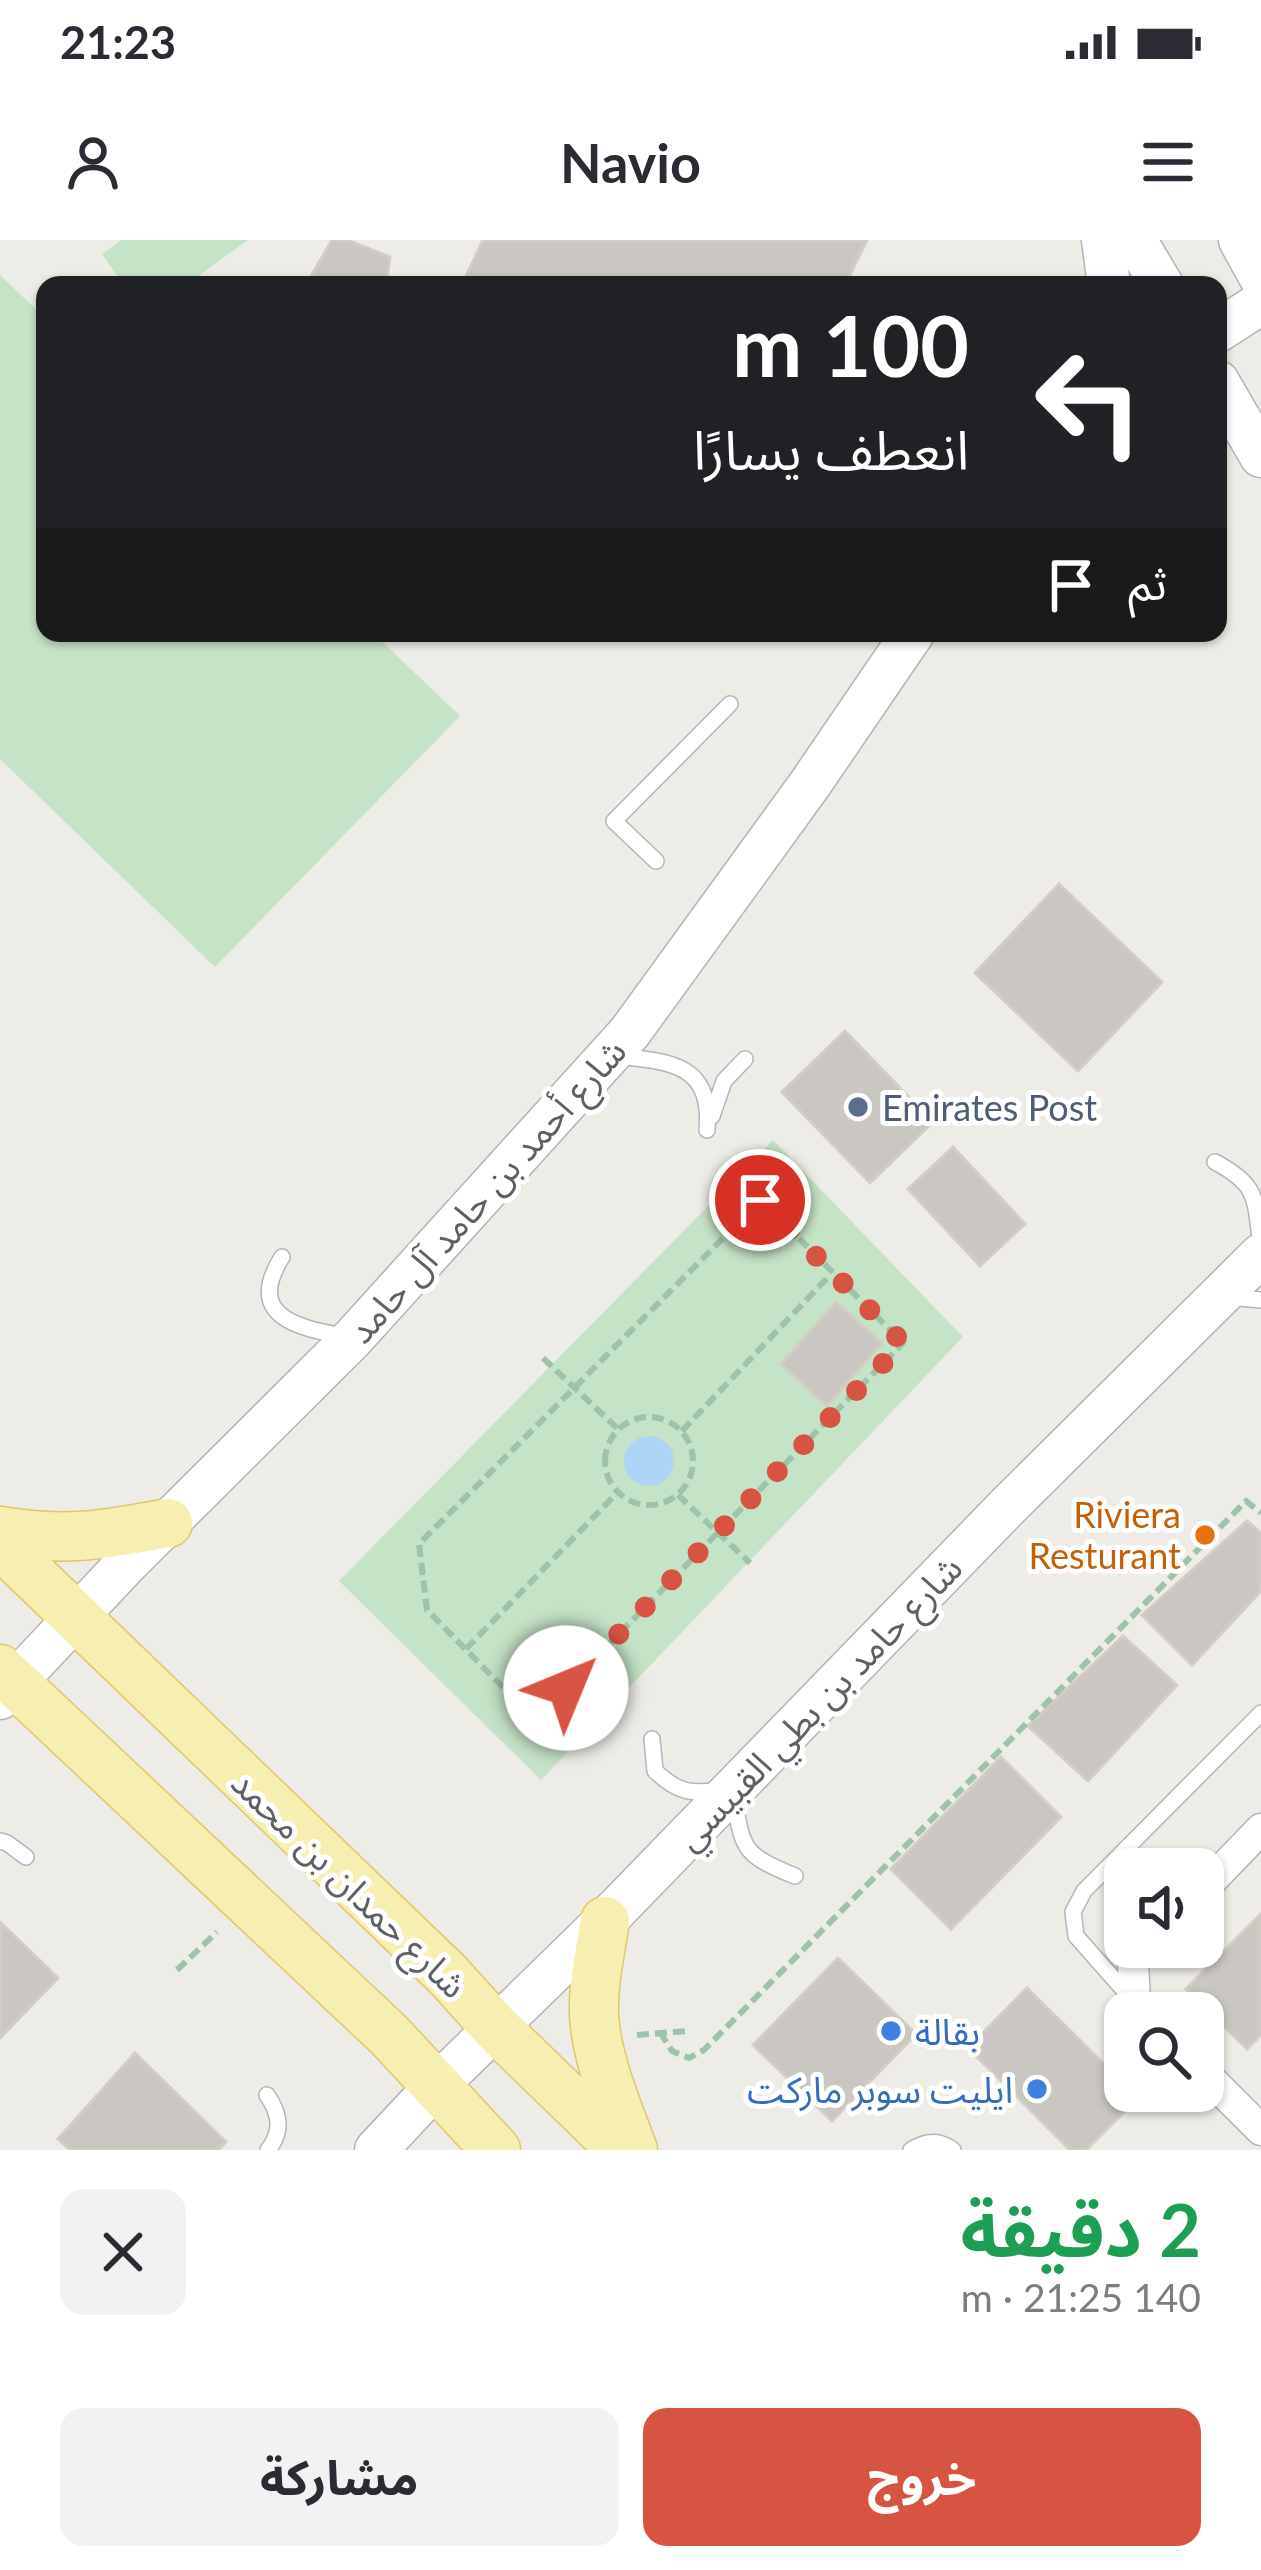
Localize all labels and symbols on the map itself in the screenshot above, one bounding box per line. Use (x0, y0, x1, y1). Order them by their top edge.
street label: شارع أحمد بن حامد آل حامد (338, 1029, 639, 1355)
place label: Emirates Post (882, 1085, 1097, 1129)
marker: Emirates Post (845, 1094, 871, 1120)
pin (709, 1149, 811, 1251)
place label: Riviera Resturant (1029, 1492, 1181, 1577)
marker: Riviera Resturant (1192, 1522, 1218, 1548)
street label: شارع حامد بن بطي القبيسي (666, 1545, 976, 1864)
position arrow (503, 1625, 629, 1751)
street label: شارع حمدان بن محمد (219, 1760, 477, 2011)
place label: بقالة (915, 2009, 980, 2053)
marker: بقالة (878, 2018, 904, 2044)
place label: ايليت سوبر ماركت (747, 2067, 1013, 2112)
marker: ايليت سوبر ماركت (1024, 2076, 1050, 2102)

